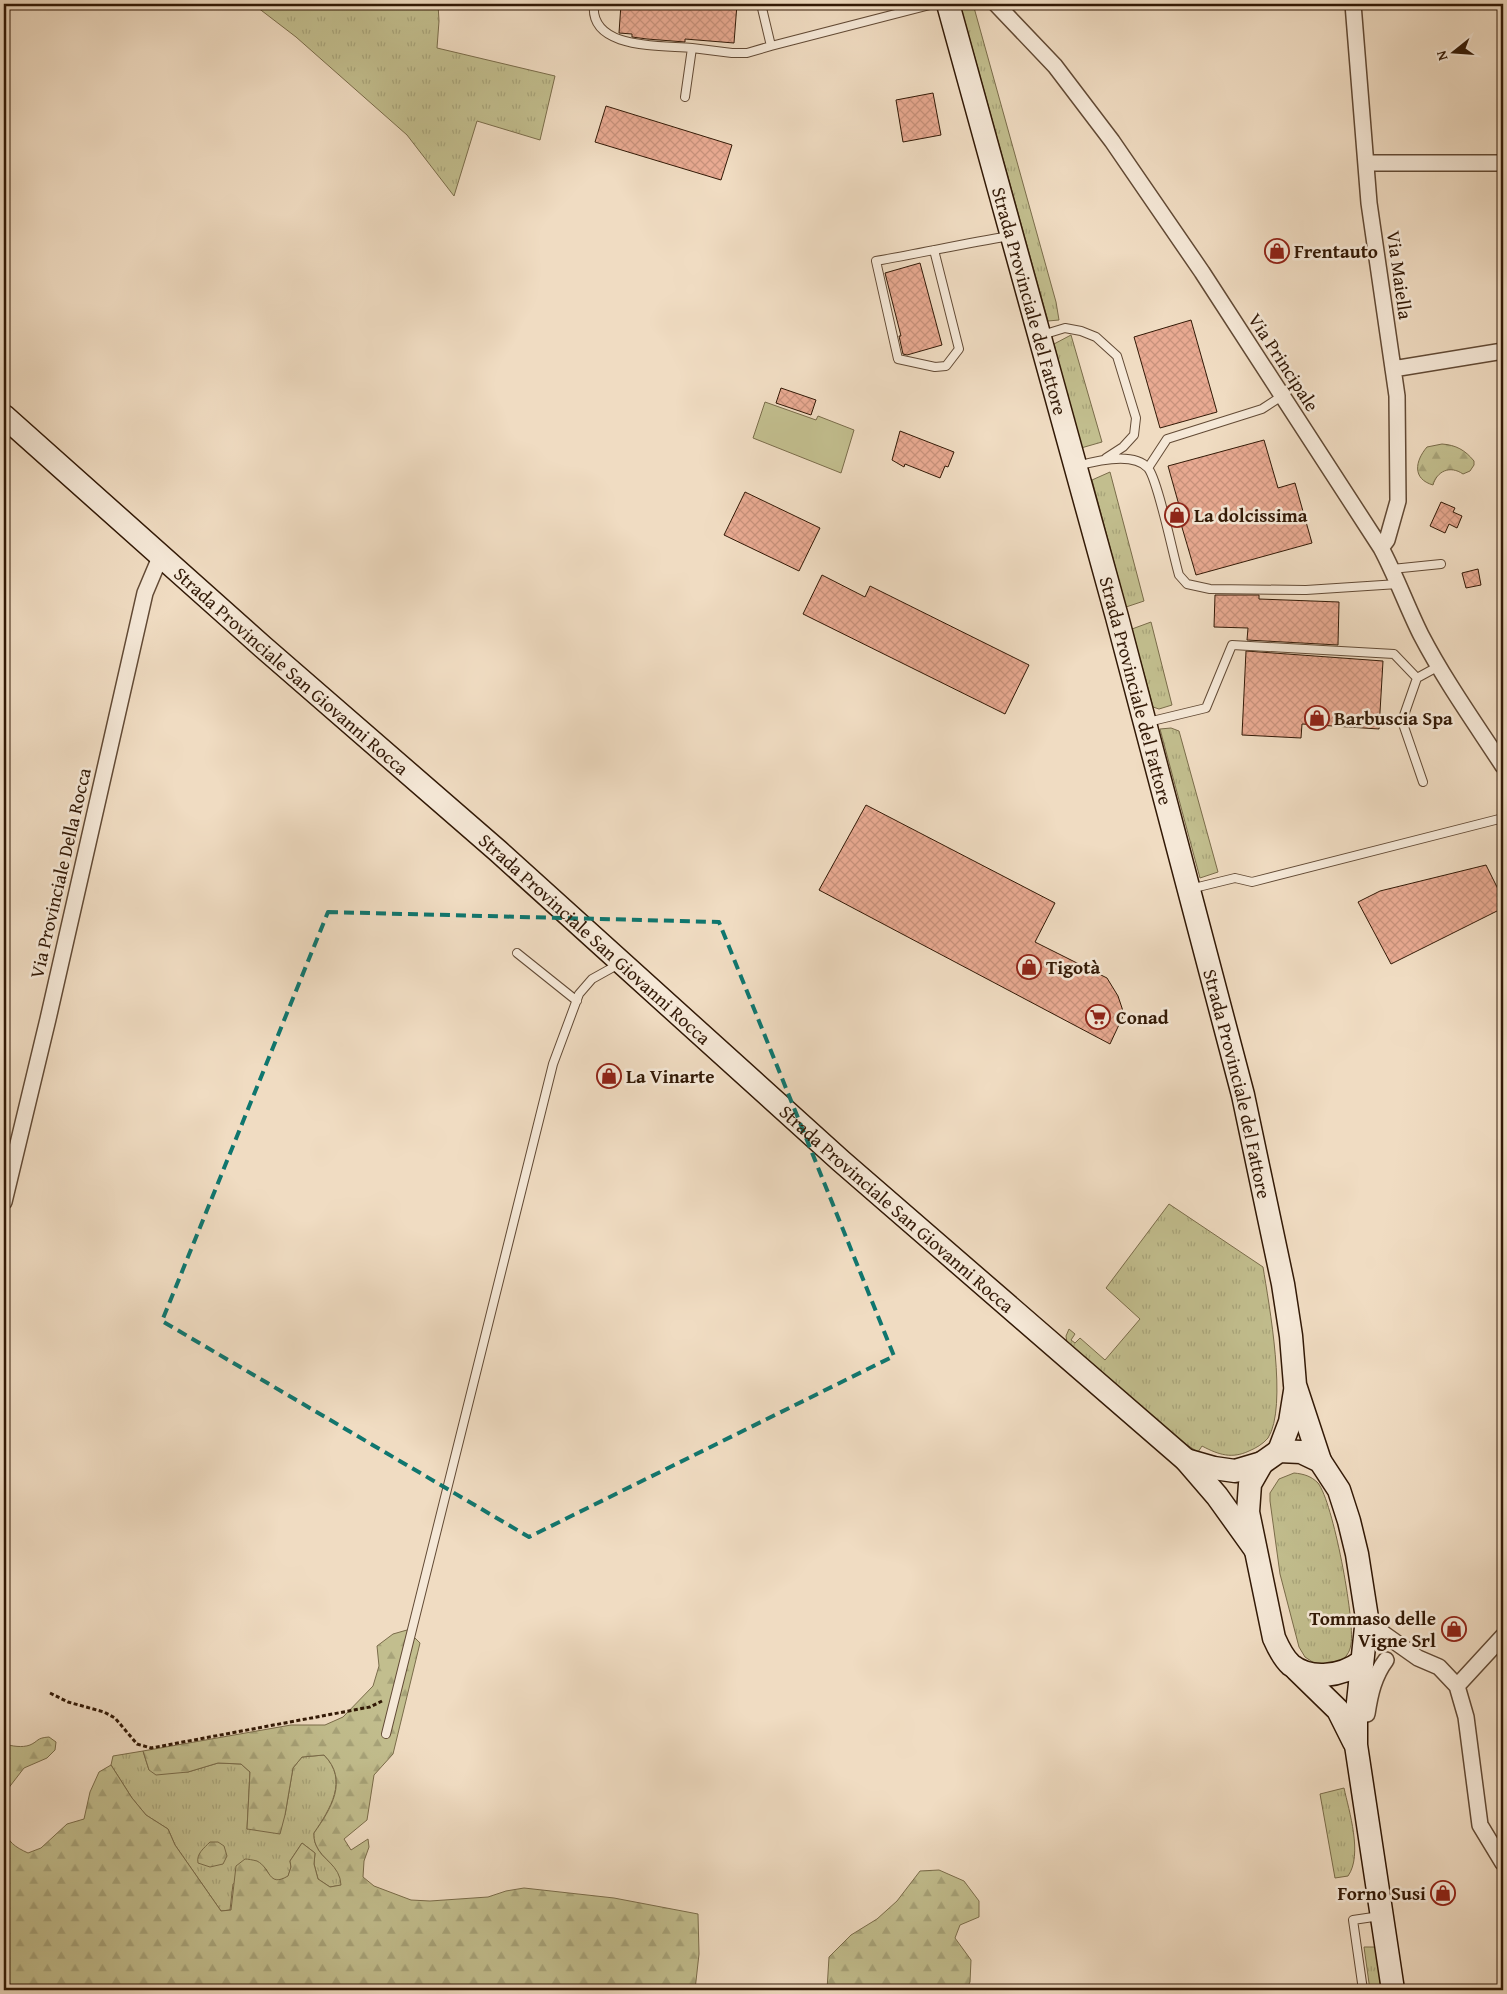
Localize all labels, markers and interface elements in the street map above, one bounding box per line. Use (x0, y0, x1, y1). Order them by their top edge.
north arrow (1430, 28, 1480, 78)
text: N (1430, 48, 1452, 63)
street label: Strada Provinciale del Fattore (985, 184, 1075, 418)
street label: Via Maiella (1380, 229, 1420, 321)
place label: Frentauto (1294, 237, 1378, 265)
shop icon: Frentauto (1264, 238, 1290, 264)
street label: Via Principale (1242, 307, 1326, 417)
place label: La dolcissima (1194, 501, 1308, 529)
shop icon: La dolcissima (1164, 502, 1190, 528)
street label: Strada Provinciale San Giovanni Rocca (168, 560, 415, 782)
street label: Strada Provinciale del Fattore (1092, 573, 1180, 808)
place label: Barbuscia Spa (1334, 704, 1453, 732)
shop icon: Barbuscia Spa (1304, 705, 1330, 731)
street label: Via Provinciale Della Rocca (22, 765, 98, 981)
street label: Strada Provinciale San Giovanni Rocca (473, 826, 717, 1051)
place label: Tigotà (1046, 953, 1100, 981)
shop icon: Tigotà (1016, 954, 1042, 980)
street label: Strada Provinciale del Fattore (1196, 966, 1279, 1201)
place label: Conad (1116, 1003, 1169, 1031)
supermarket icon: Conad (1085, 1004, 1111, 1030)
place label: La Vinarte (626, 1062, 715, 1090)
shop icon: La Vinarte (596, 1063, 622, 1089)
street label: Strada Provinciale San Giovanni Rocca (773, 1098, 1021, 1319)
place label: Tommaso delle Vigne Srl (1309, 1604, 1436, 1654)
shop icon: Tommaso delle Vigne Srl (1441, 1616, 1467, 1642)
place label: Forno Susi (1338, 1879, 1426, 1907)
shop icon: Forno Susi (1430, 1880, 1456, 1906)

